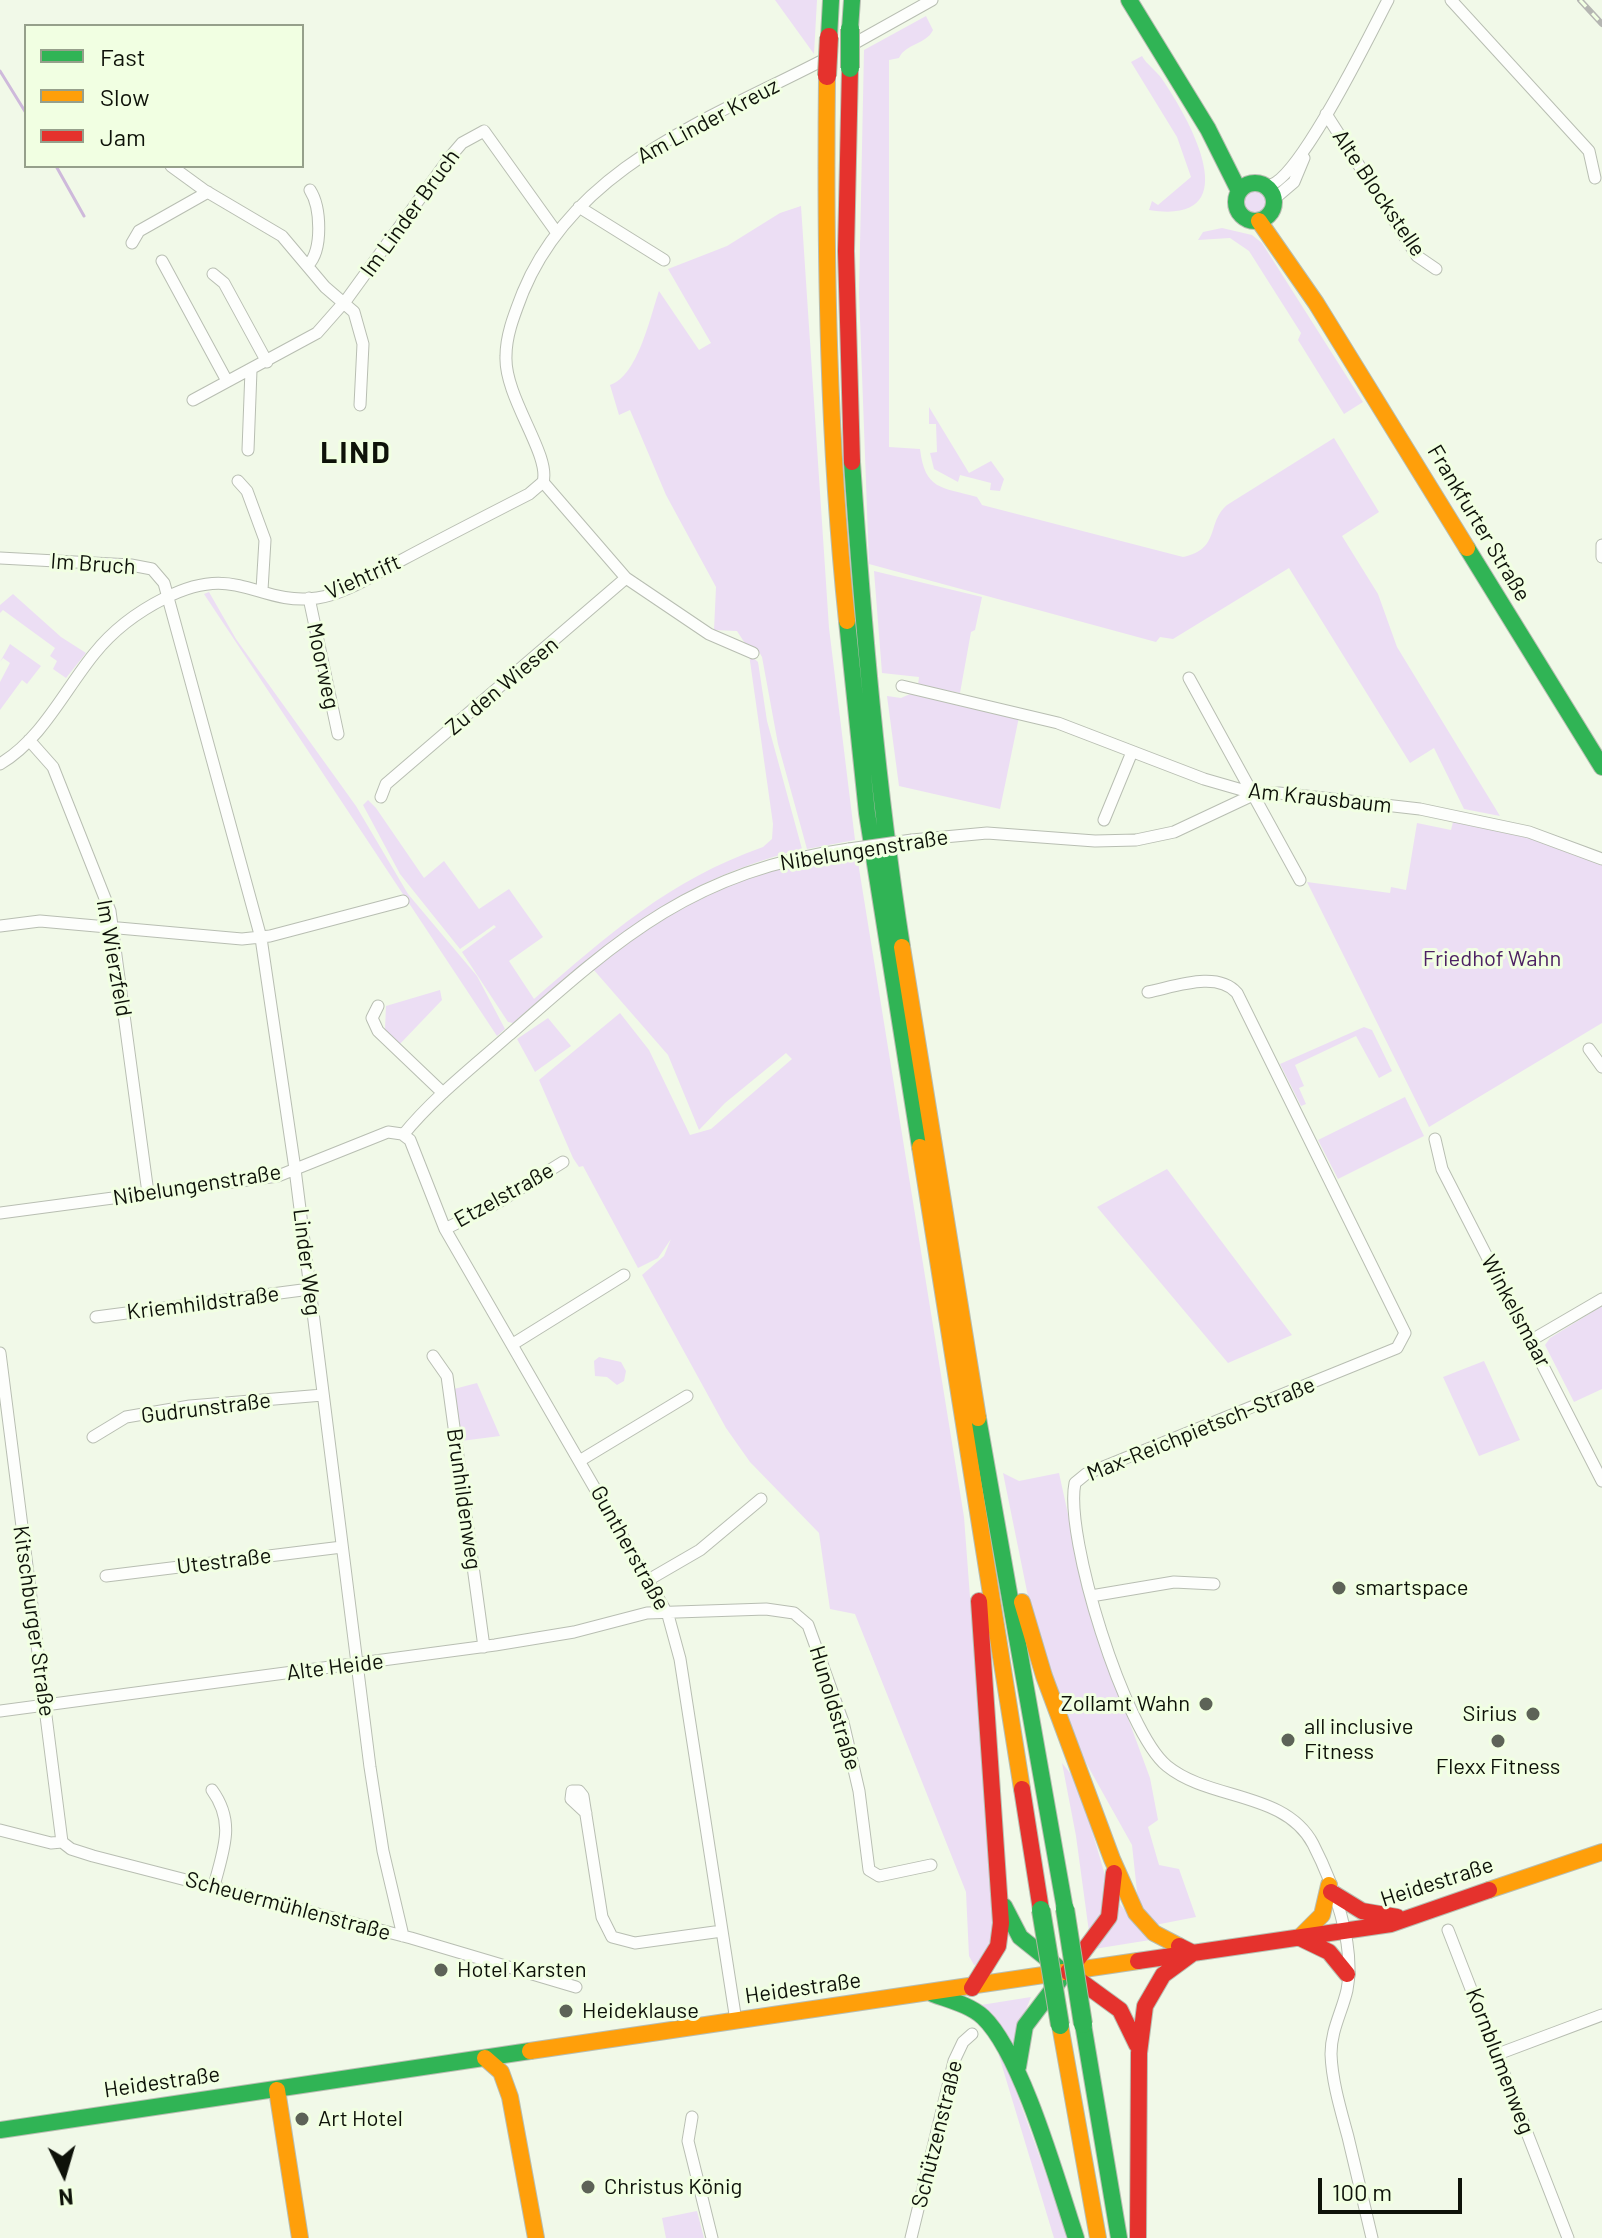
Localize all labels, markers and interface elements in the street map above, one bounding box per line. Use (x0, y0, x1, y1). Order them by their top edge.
legend (24, 24, 304, 168)
text: Fast (100, 42, 145, 71)
street label: Am Linder Kreuz (633, 73, 783, 169)
text: Slow (100, 82, 149, 111)
text: Jam (100, 122, 146, 151)
street label: Alte Blockstelle (1327, 125, 1431, 261)
street label: Im Linder Bruch (355, 144, 465, 282)
district label: LIND (320, 435, 392, 471)
street label: Frankfurter Straße (1422, 440, 1536, 606)
street label: Im Bruch (50, 548, 136, 580)
street label: Viehtrift (321, 549, 405, 605)
street label: Moorweg (301, 621, 345, 711)
street label: Zu den Wiesen (440, 631, 564, 741)
street label: Am Krausbaum (1247, 777, 1393, 819)
street label: Nibelungenstraße (778, 824, 950, 876)
street label: Im Wierzfeld (91, 897, 137, 1019)
park label: Friedhof Wahn (1423, 946, 1561, 972)
street label: Etzelstraße (450, 1157, 558, 1233)
street label: Nibelungenstraße (111, 1159, 283, 1211)
street label: Linder Weg (287, 1207, 327, 1317)
street label: Winkelsmaar (1475, 1250, 1557, 1372)
street label: Kriemhildstraße (125, 1281, 281, 1325)
street label: Max-Reichpietsch-Straße (1083, 1371, 1319, 1487)
street label: Gudrunstraße (140, 1387, 272, 1429)
street label: Brunhildenweg (441, 1427, 487, 1571)
street label: Guntherstraße (585, 1481, 675, 1615)
street label: Kitschburger Straße (8, 1524, 60, 1718)
street label: Utestraße (175, 1542, 273, 1580)
place label: smartspace (1355, 1575, 1468, 1601)
marker: smartspace (1330, 1579, 1348, 1597)
street label: Hunoldstraße (804, 1643, 866, 1773)
street label: Alte Heide (285, 1648, 385, 1686)
place label: Zollamt Wahn (1061, 1691, 1190, 1717)
marker: Zollamt Wahn (1197, 1695, 1215, 1713)
place label: Sirius (1463, 1701, 1517, 1727)
marker: Sirius (1524, 1705, 1542, 1723)
place label: all inclusive Fitness (1304, 1714, 1413, 1766)
marker: all inclusive Fitness (1279, 1731, 1297, 1749)
marker: Flexx Fitness (1489, 1732, 1507, 1750)
place label: Flexx Fitness (1436, 1754, 1560, 1780)
street label: Heidestraße (1377, 1851, 1497, 1913)
street label: Scheuermühlenstraße (182, 1866, 394, 1946)
place label: Hotel Karsten (457, 1957, 587, 1983)
marker: Hotel Karsten (432, 1961, 450, 1979)
street label: Heidestraße (743, 1967, 863, 2009)
street label: Kornblumenweg (1460, 1984, 1540, 2138)
place label: Heideklause (582, 1998, 699, 2024)
marker: Heideklause (557, 2002, 575, 2020)
street label: Schützenstraße (906, 2057, 968, 2211)
street label: Heidestraße (102, 2061, 222, 2103)
place label: Art Hotel (318, 2106, 403, 2132)
marker: Art Hotel (293, 2110, 311, 2128)
north arrow (24, 2134, 104, 2214)
scale bar (1322, 2162, 1466, 2212)
place label: Christus König (604, 2174, 742, 2200)
text: 100 m (1332, 2177, 1392, 2206)
marker: Christus König (579, 2178, 597, 2196)
text: N (58, 2184, 75, 2211)

